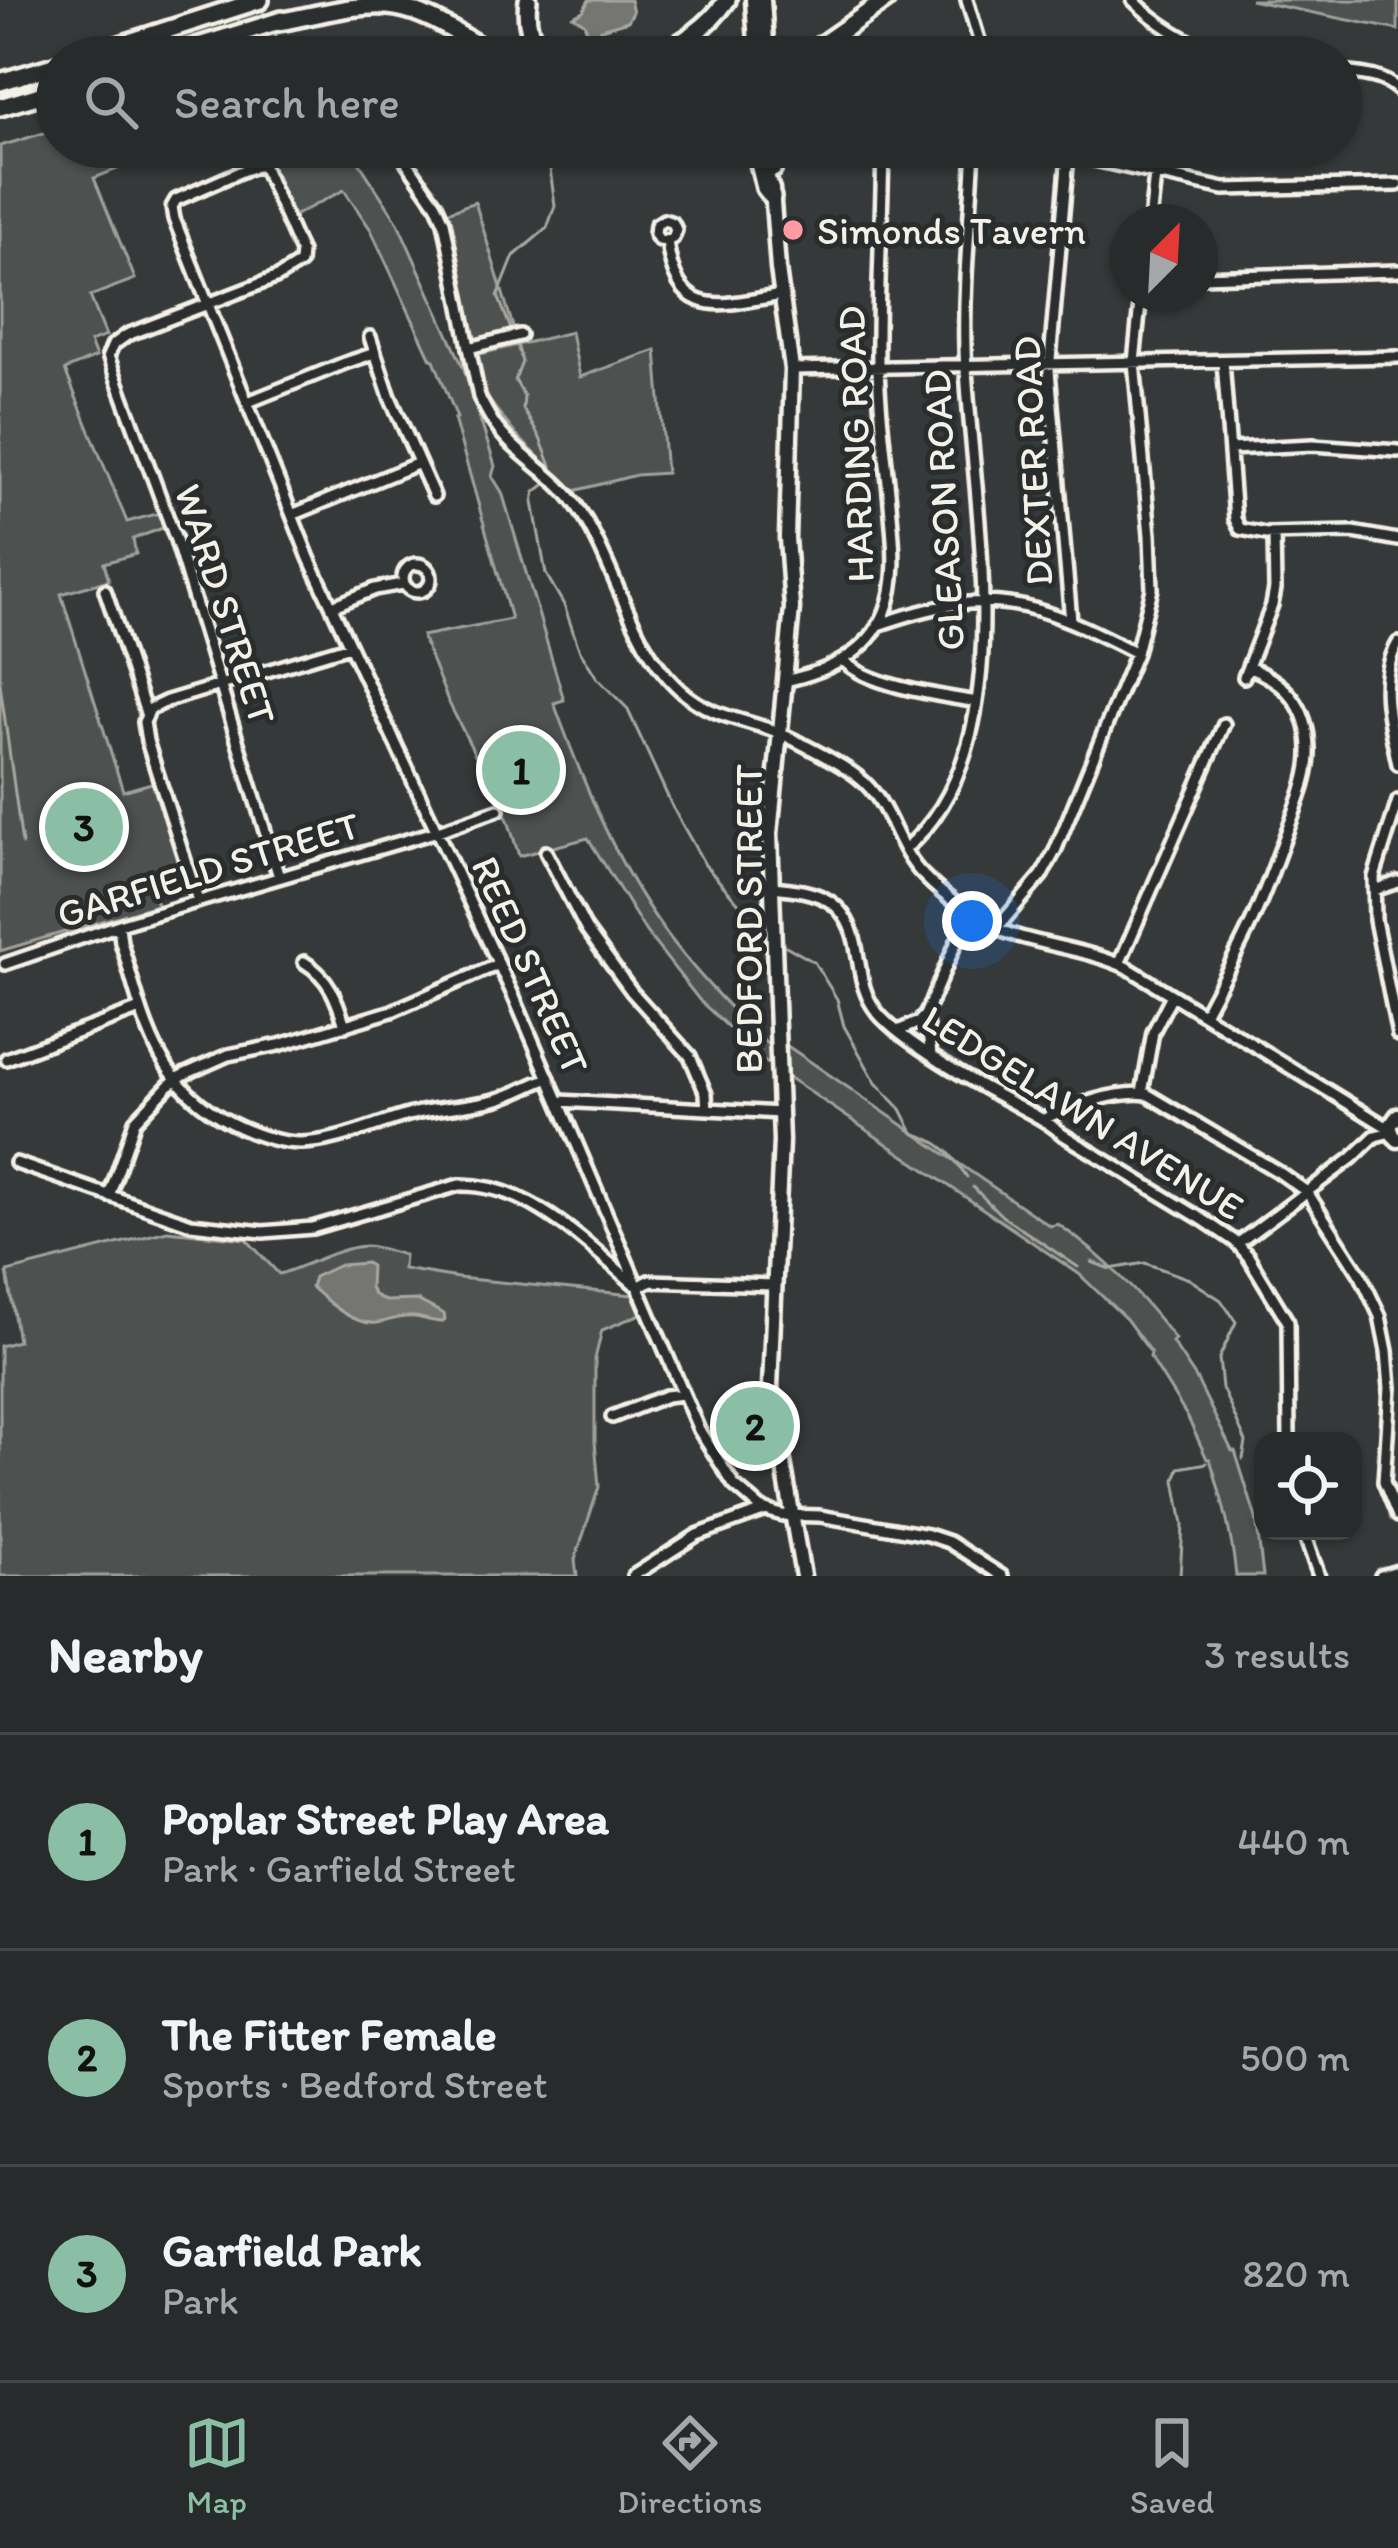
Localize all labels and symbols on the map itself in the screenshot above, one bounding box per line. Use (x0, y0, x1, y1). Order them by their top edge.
north arrow (1110, 204, 1218, 312)
place label: Simonds Tavern (817, 207, 1086, 254)
marker: Simonds Tavern (780, 217, 806, 243)
street label: HARDING ROAD (827, 305, 884, 583)
street label: DEXTER ROAD (1002, 335, 1063, 587)
street label: GLEASON ROAD (913, 368, 974, 652)
street label: WARD STREET (165, 478, 286, 730)
pin: 1 (482, 725, 560, 815)
street label: BEDFORD STREET (725, 764, 772, 1074)
pin: 3 (45, 782, 123, 872)
street label: GARFIELD STREET (51, 801, 365, 938)
street label: REED STREET (462, 849, 600, 1081)
your location (942, 891, 1002, 951)
street label: LEDGELAWN AVENUE (913, 995, 1252, 1230)
pin: 2 (716, 1381, 794, 1471)

